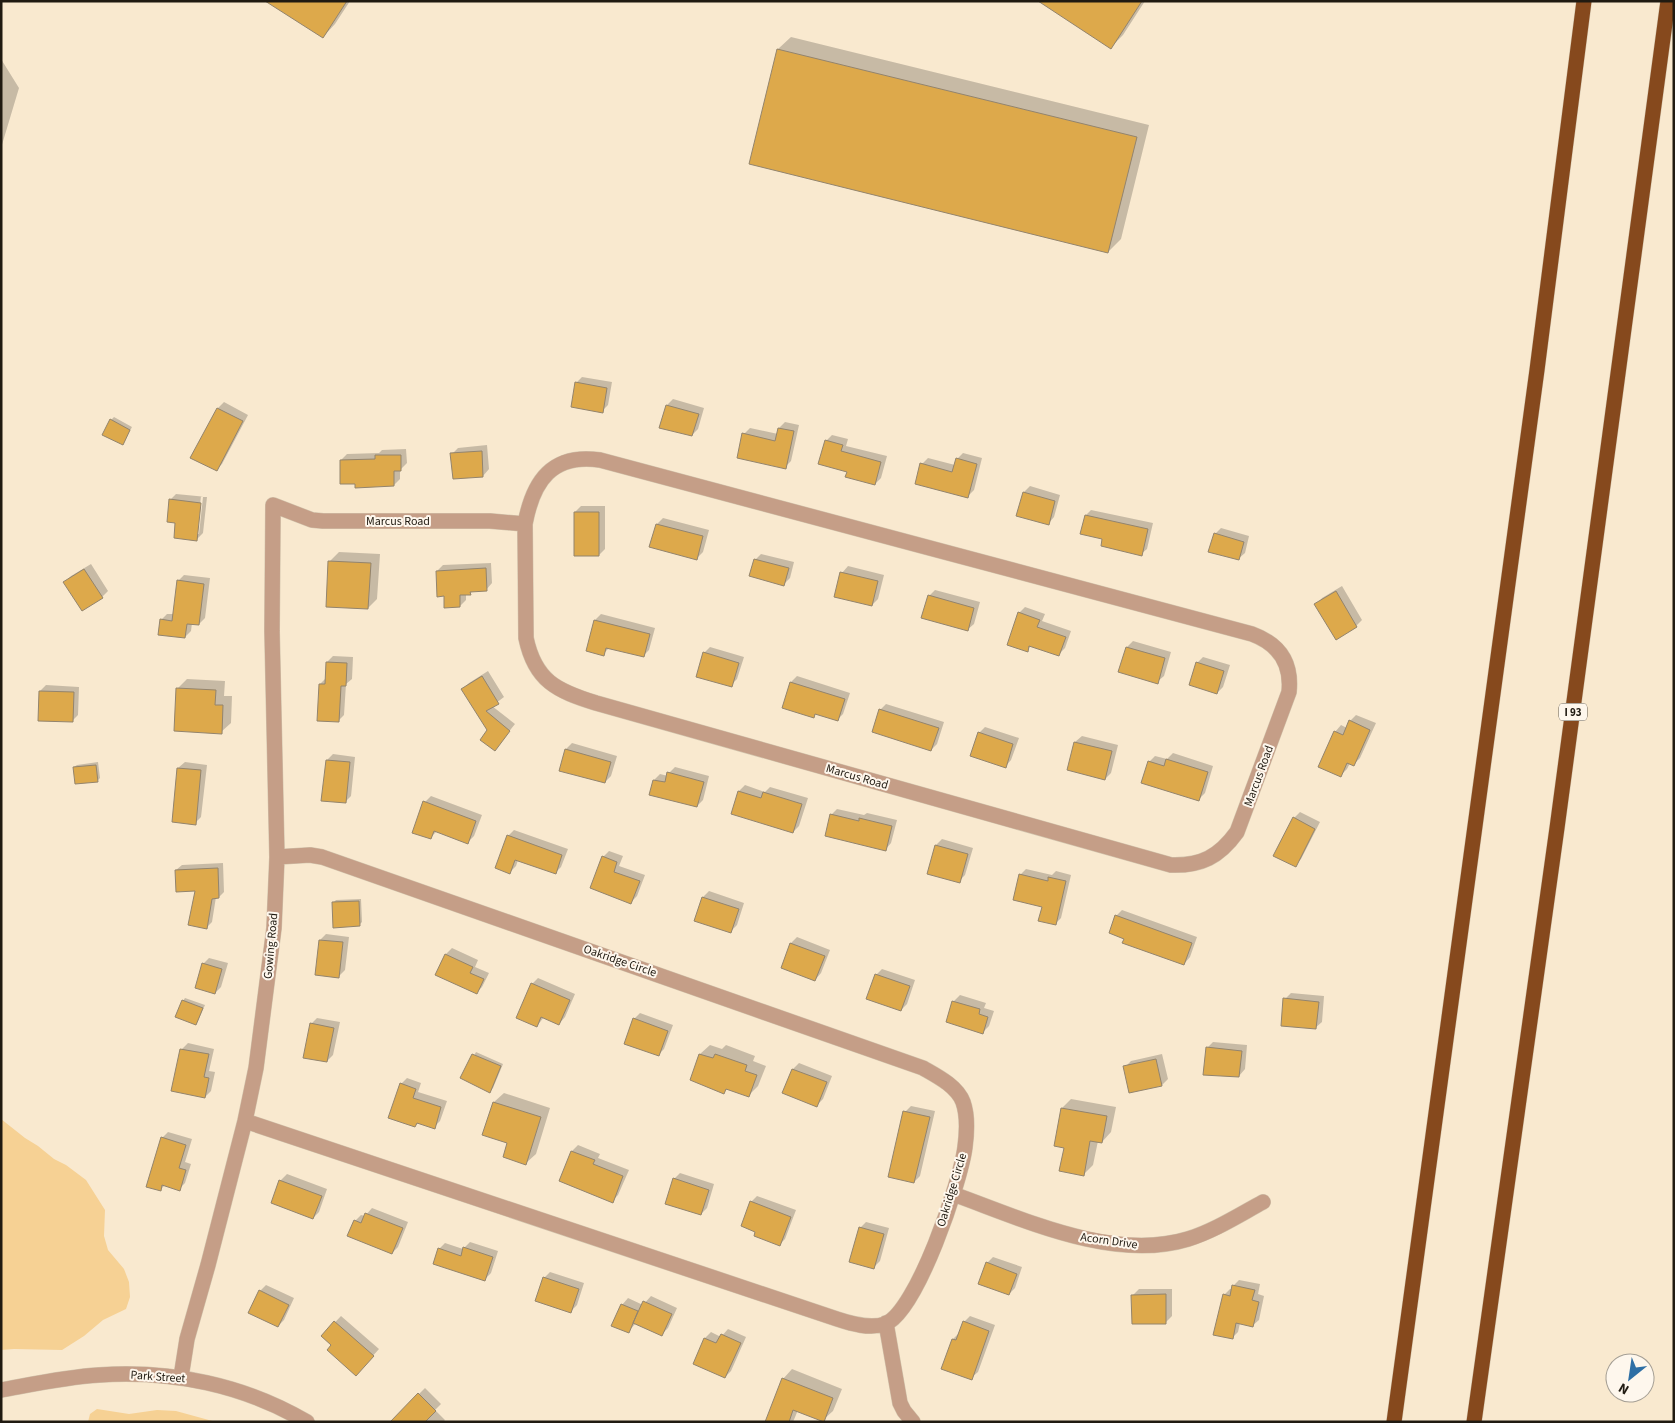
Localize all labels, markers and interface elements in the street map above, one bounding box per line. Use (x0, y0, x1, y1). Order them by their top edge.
street label: Marcus Road (366, 513, 430, 530)
road number: I 93 (1559, 704, 1587, 720)
street label: Marcus Road (1240, 743, 1278, 809)
street label: Marcus Road (824, 760, 890, 794)
street label: Gowing Road (260, 912, 282, 980)
street label: Oakridge Circle (581, 941, 659, 981)
street label: Oakridge Circle (933, 1151, 971, 1229)
street label: Acorn Drive (1079, 1229, 1139, 1253)
north arrow (1605, 1353, 1655, 1403)
street label: Park Street (130, 1367, 186, 1387)
text: N (1615, 1377, 1633, 1399)

